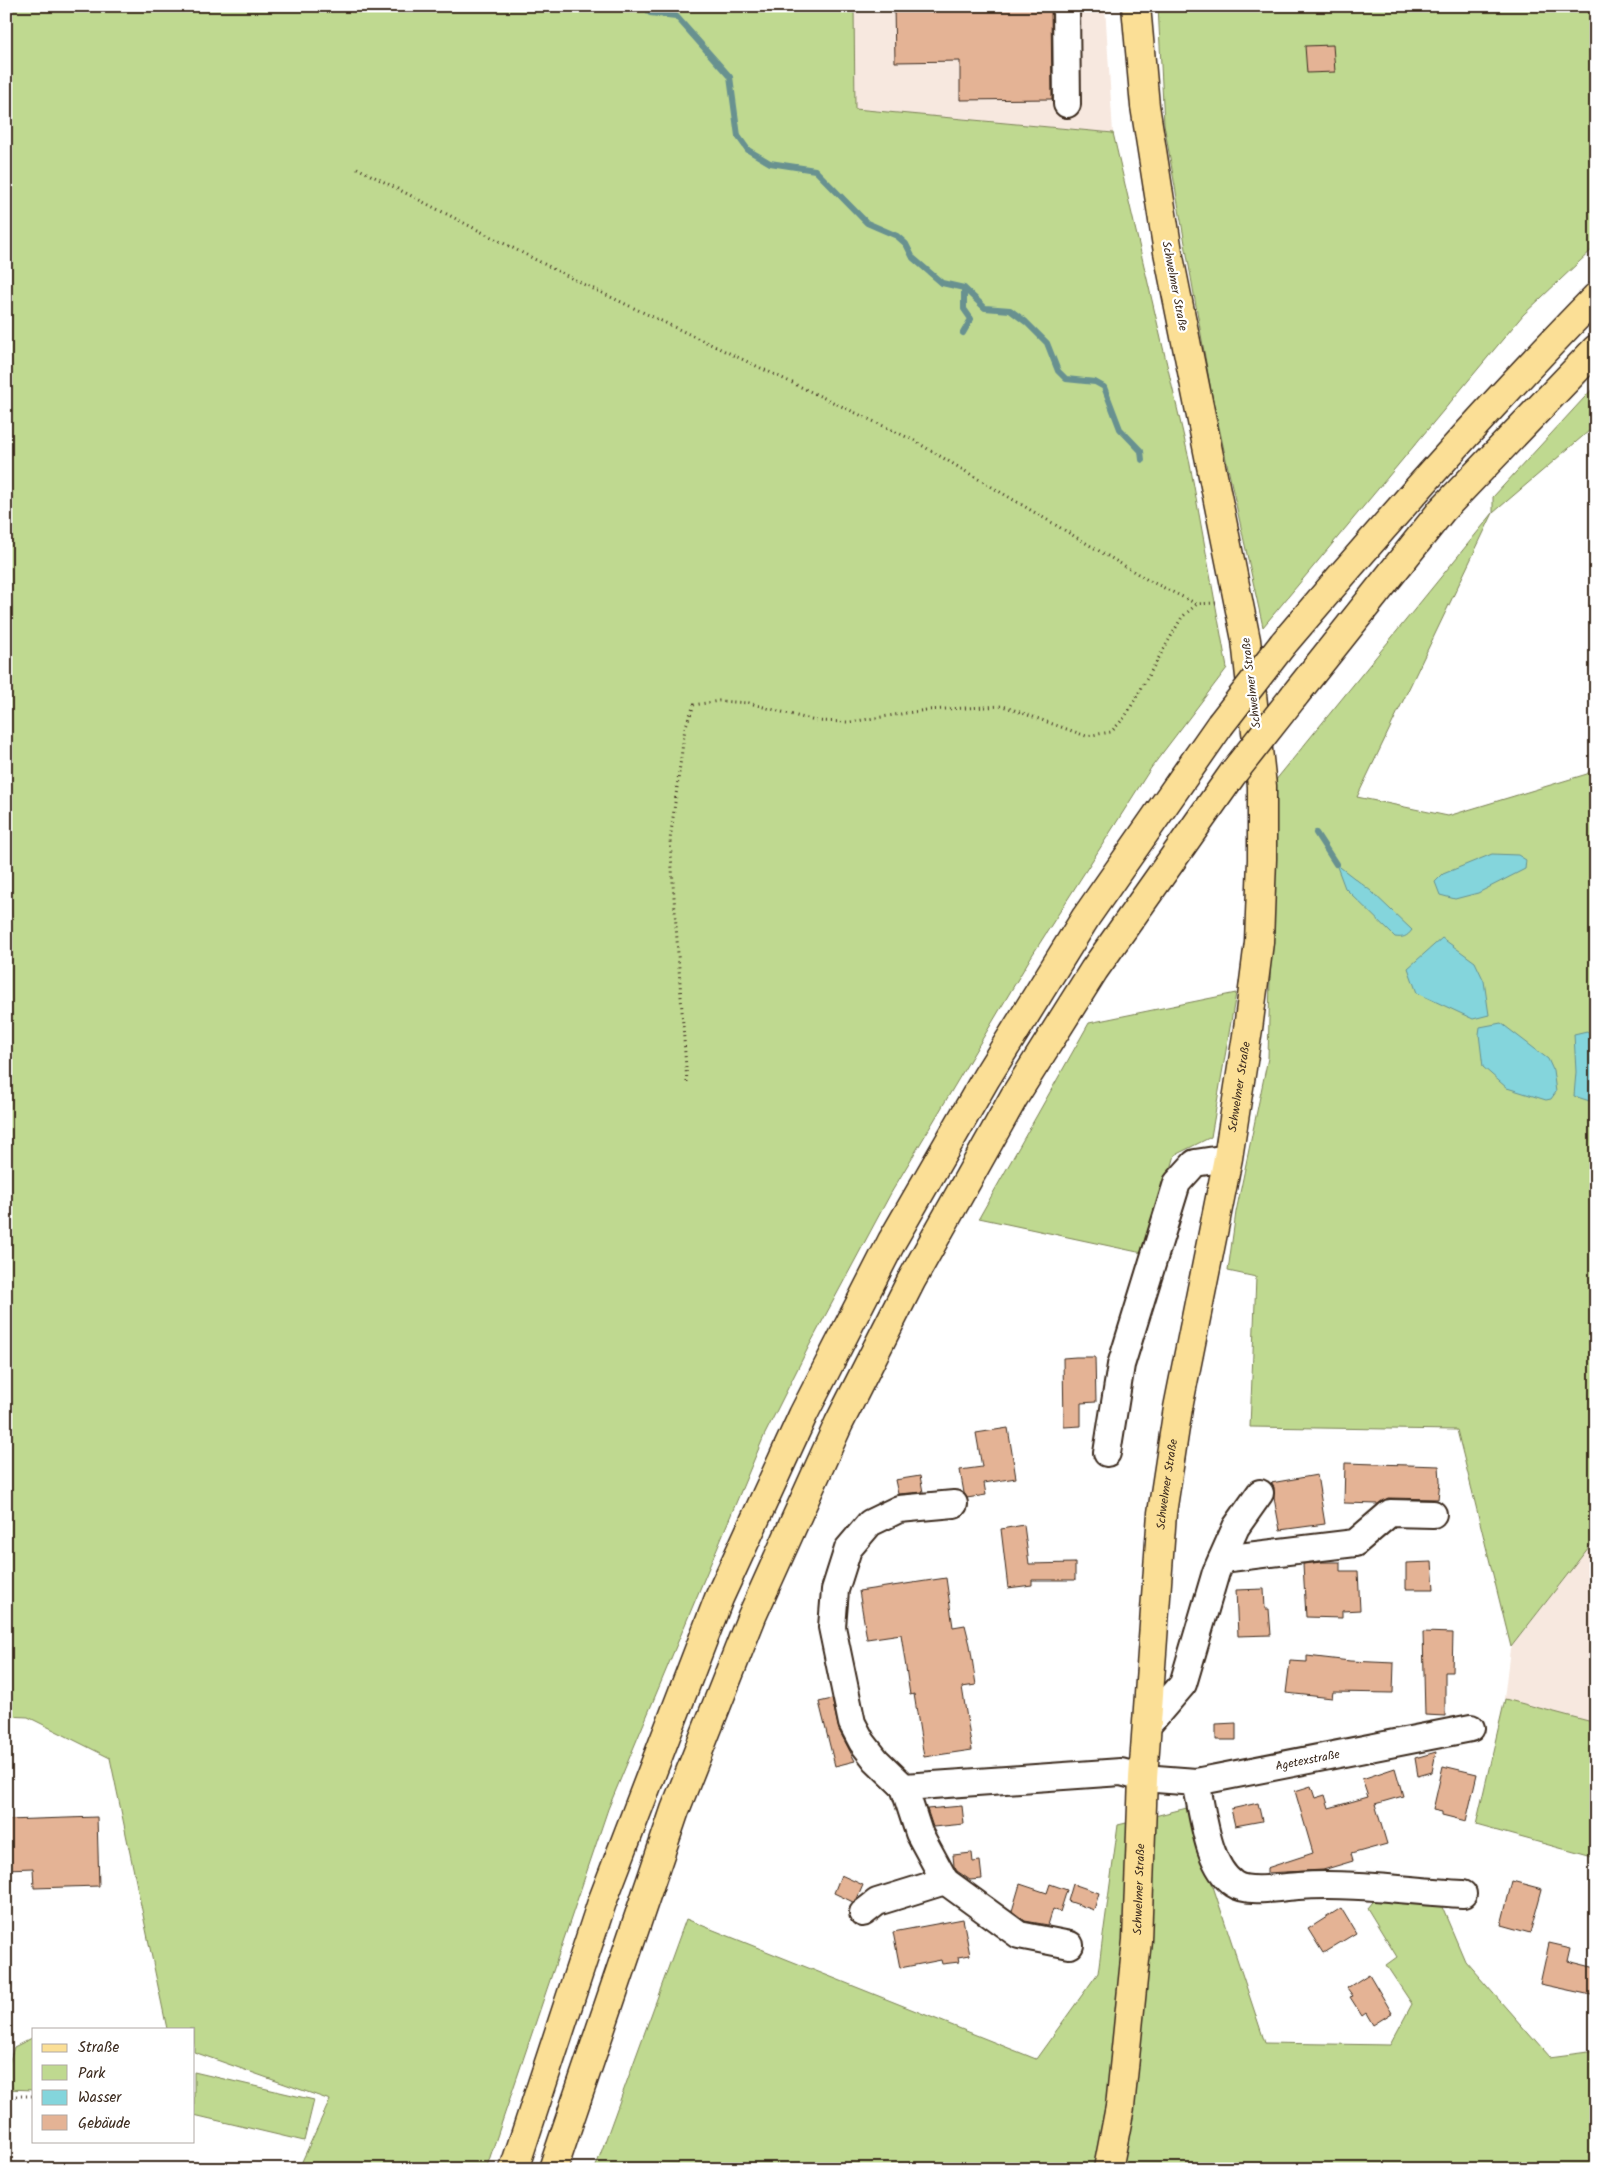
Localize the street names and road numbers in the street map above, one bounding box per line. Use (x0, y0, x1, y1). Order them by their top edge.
street label: Schwelmer Straße (1156, 239, 1193, 333)
street label: Schwelmer Straße (1236, 636, 1266, 729)
street label: Schwelmer Straße (1223, 1040, 1256, 1134)
street label: Schwelmer Straße (1152, 1437, 1183, 1530)
street label: Agetexstraße (1274, 1745, 1342, 1776)
street label: Schwelmer Straße (1128, 1842, 1151, 1935)

